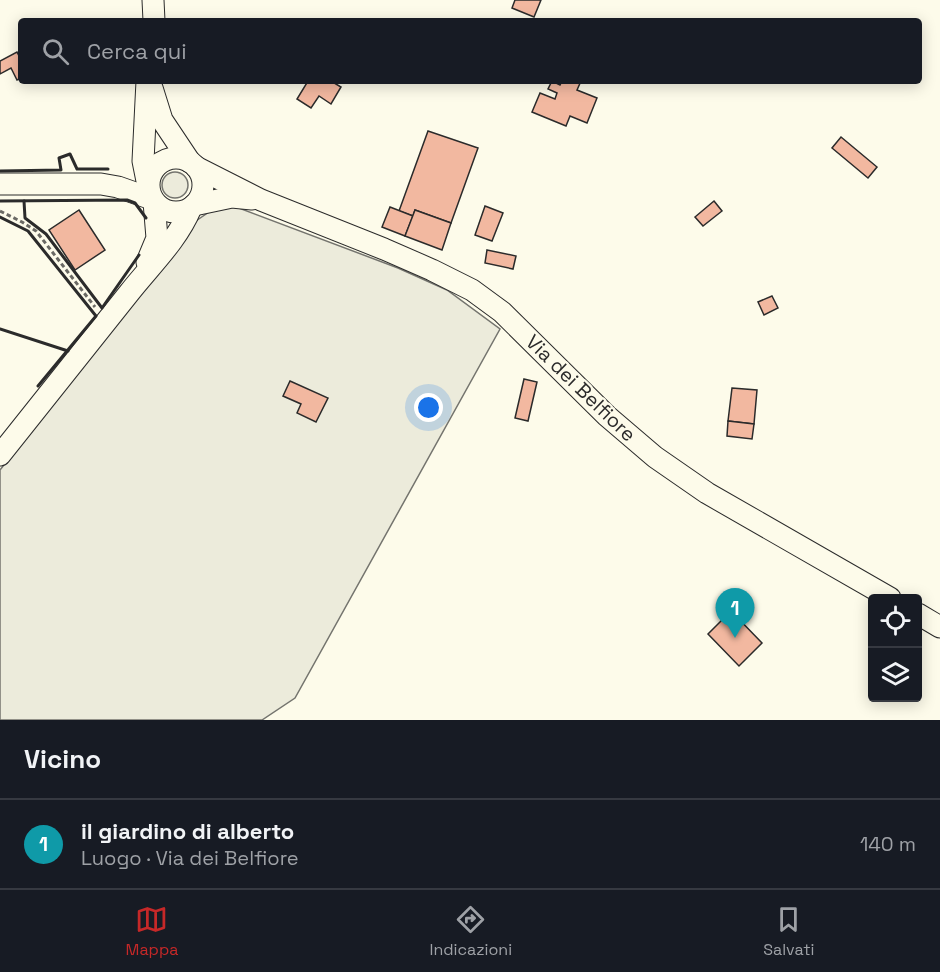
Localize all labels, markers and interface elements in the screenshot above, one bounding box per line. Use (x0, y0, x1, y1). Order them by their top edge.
search box (18, 18, 922, 84)
icon: search (39, 35, 72, 68)
text: Cerca qui (87, 37, 187, 65)
street label: Via dei Belfiore (520, 329, 642, 447)
your location (414, 393, 443, 422)
pin: 1 (716, 588, 754, 638)
map controls (868, 594, 922, 702)
button: locate (868, 594, 922, 648)
button: layers (868, 648, 922, 702)
text: Vicino (24, 742, 101, 776)
text: il giardino di alberto (81, 817, 294, 845)
text: 1 (39, 831, 48, 857)
text: 140 m (860, 831, 916, 857)
text: Luogo · Via dei Belfiore (81, 845, 299, 871)
tab: Mappa (126, 903, 178, 960)
tab: Indicazioni (430, 903, 512, 960)
tab: Salvati (763, 903, 814, 960)

